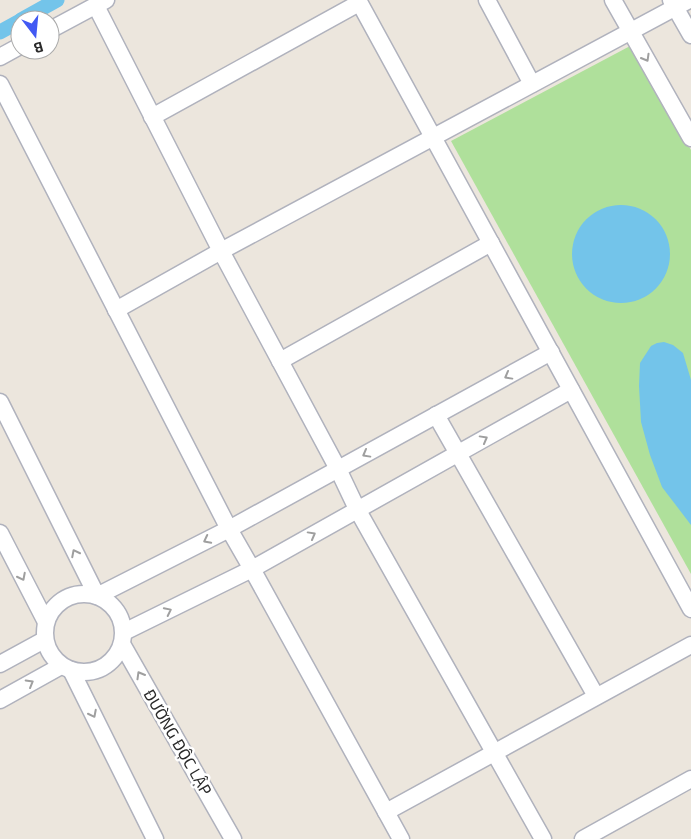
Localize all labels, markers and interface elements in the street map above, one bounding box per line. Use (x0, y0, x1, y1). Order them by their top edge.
north arrow (10, 10, 60, 60)
text: B (32, 39, 45, 57)
one-way arrow (639, 52, 649, 61)
one-way arrow (504, 369, 513, 379)
one-way arrow (479, 435, 488, 445)
one-way arrow (362, 448, 371, 458)
one-way arrow (306, 531, 315, 541)
one-way arrow (204, 534, 213, 544)
one-way arrow (72, 549, 82, 558)
one-way arrow (16, 571, 26, 580)
one-way arrow (162, 607, 171, 617)
one-way arrow (136, 671, 146, 680)
one-way arrow (25, 679, 34, 689)
street label: ĐƯỜNG ĐỘC LẬP (140, 685, 216, 798)
one-way arrow (87, 709, 97, 718)

